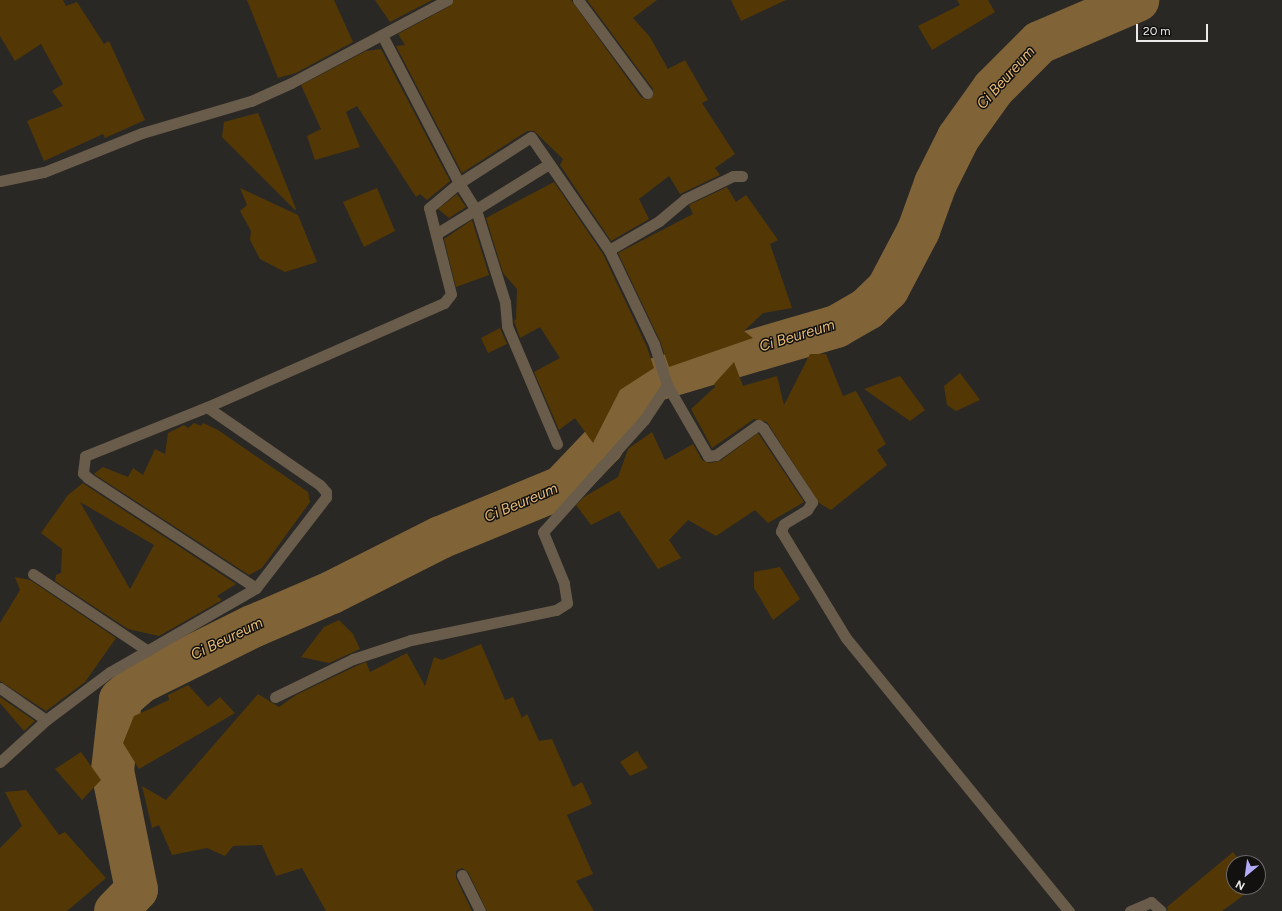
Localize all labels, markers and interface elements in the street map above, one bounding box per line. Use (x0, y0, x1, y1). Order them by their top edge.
scale bar (1138, 16, 1210, 42)
text: 20 m (1143, 24, 1171, 38)
water label: Ci Beureum (973, 43, 1039, 113)
water label: Ci Beureum (757, 316, 837, 356)
water label: Ci Beureum (481, 479, 561, 527)
water label: Ci Beureum (188, 614, 266, 664)
north arrow (1226, 855, 1266, 895)
text: N (1234, 877, 1247, 893)

